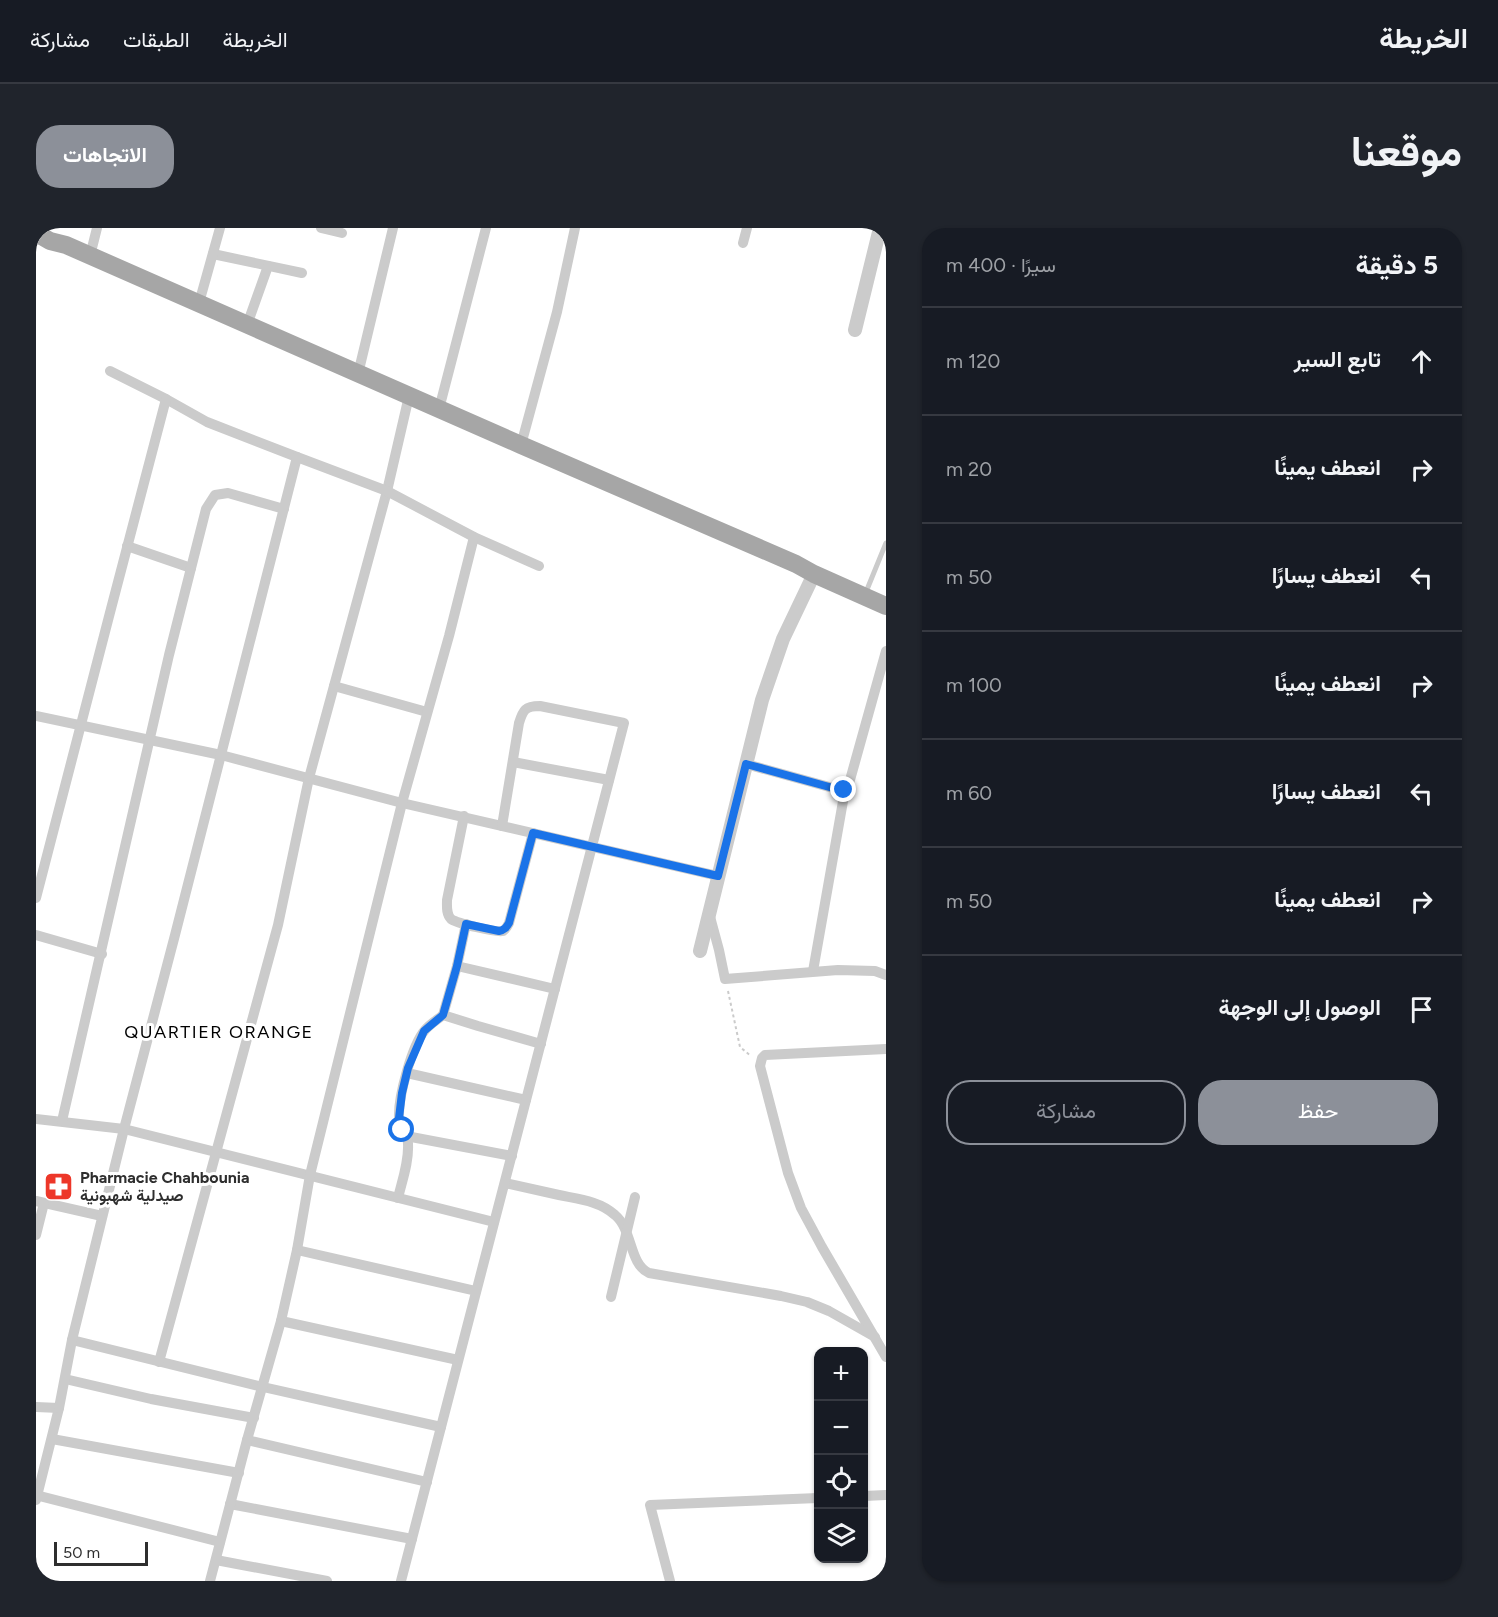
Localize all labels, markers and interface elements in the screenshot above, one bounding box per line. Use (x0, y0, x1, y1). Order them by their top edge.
text: الخريطة (1379, 21, 1468, 55)
text: مشاركة (30, 27, 90, 52)
text: الطبقات (123, 27, 190, 52)
text: الخريطة (223, 27, 288, 52)
button: الاتجاهات (36, 125, 174, 188)
text: موقعنا (1351, 126, 1462, 177)
text: 5 دقيقة (1355, 249, 1438, 281)
text: سيرًا · 400 m (946, 253, 1056, 277)
icon: ahead (1405, 345, 1438, 378)
text: تابع السير (1294, 346, 1381, 373)
text: 120 m (946, 349, 1000, 373)
icon: right (1405, 453, 1438, 486)
text: انعطف يمينًا (1274, 454, 1381, 481)
text: 20 m (946, 457, 992, 481)
icon: left (1405, 561, 1438, 594)
text: انعطف يسارًا (1272, 562, 1381, 589)
text: 50 m (946, 565, 992, 589)
icon: right (1405, 669, 1438, 702)
text: انعطف يمينًا (1274, 670, 1381, 697)
text: 100 m (946, 673, 1002, 697)
route end (830, 776, 856, 802)
icon: left (1405, 777, 1438, 810)
text: انعطف يسارًا (1272, 778, 1381, 805)
text: 60 m (946, 781, 992, 805)
icon: right (1405, 885, 1438, 918)
text: انعطف يمينًا (1274, 886, 1381, 913)
text: 50 m (946, 889, 992, 913)
icon: arrive (1405, 993, 1438, 1026)
text: الوصول إلى الوجهة (1218, 994, 1381, 1021)
district label: QUARTIER ORANGE (124, 1021, 314, 1043)
button: مشاركة (946, 1080, 1186, 1145)
button: حفظ (1198, 1080, 1438, 1145)
route start (388, 1116, 414, 1142)
place label: Pharmacie Chahbounia صيدلية شهبونية (80, 1168, 250, 1206)
pharmacy icon: Pharmacie Chahbounia صيدلية شهبونية (43, 1170, 75, 1202)
map controls (814, 1347, 868, 1563)
button: + (814, 1347, 868, 1401)
button: − (814, 1401, 868, 1455)
button: locate (814, 1455, 868, 1509)
button: layers (814, 1509, 868, 1563)
scale bar (54, 1539, 148, 1566)
text: 50 m (63, 1543, 100, 1562)

